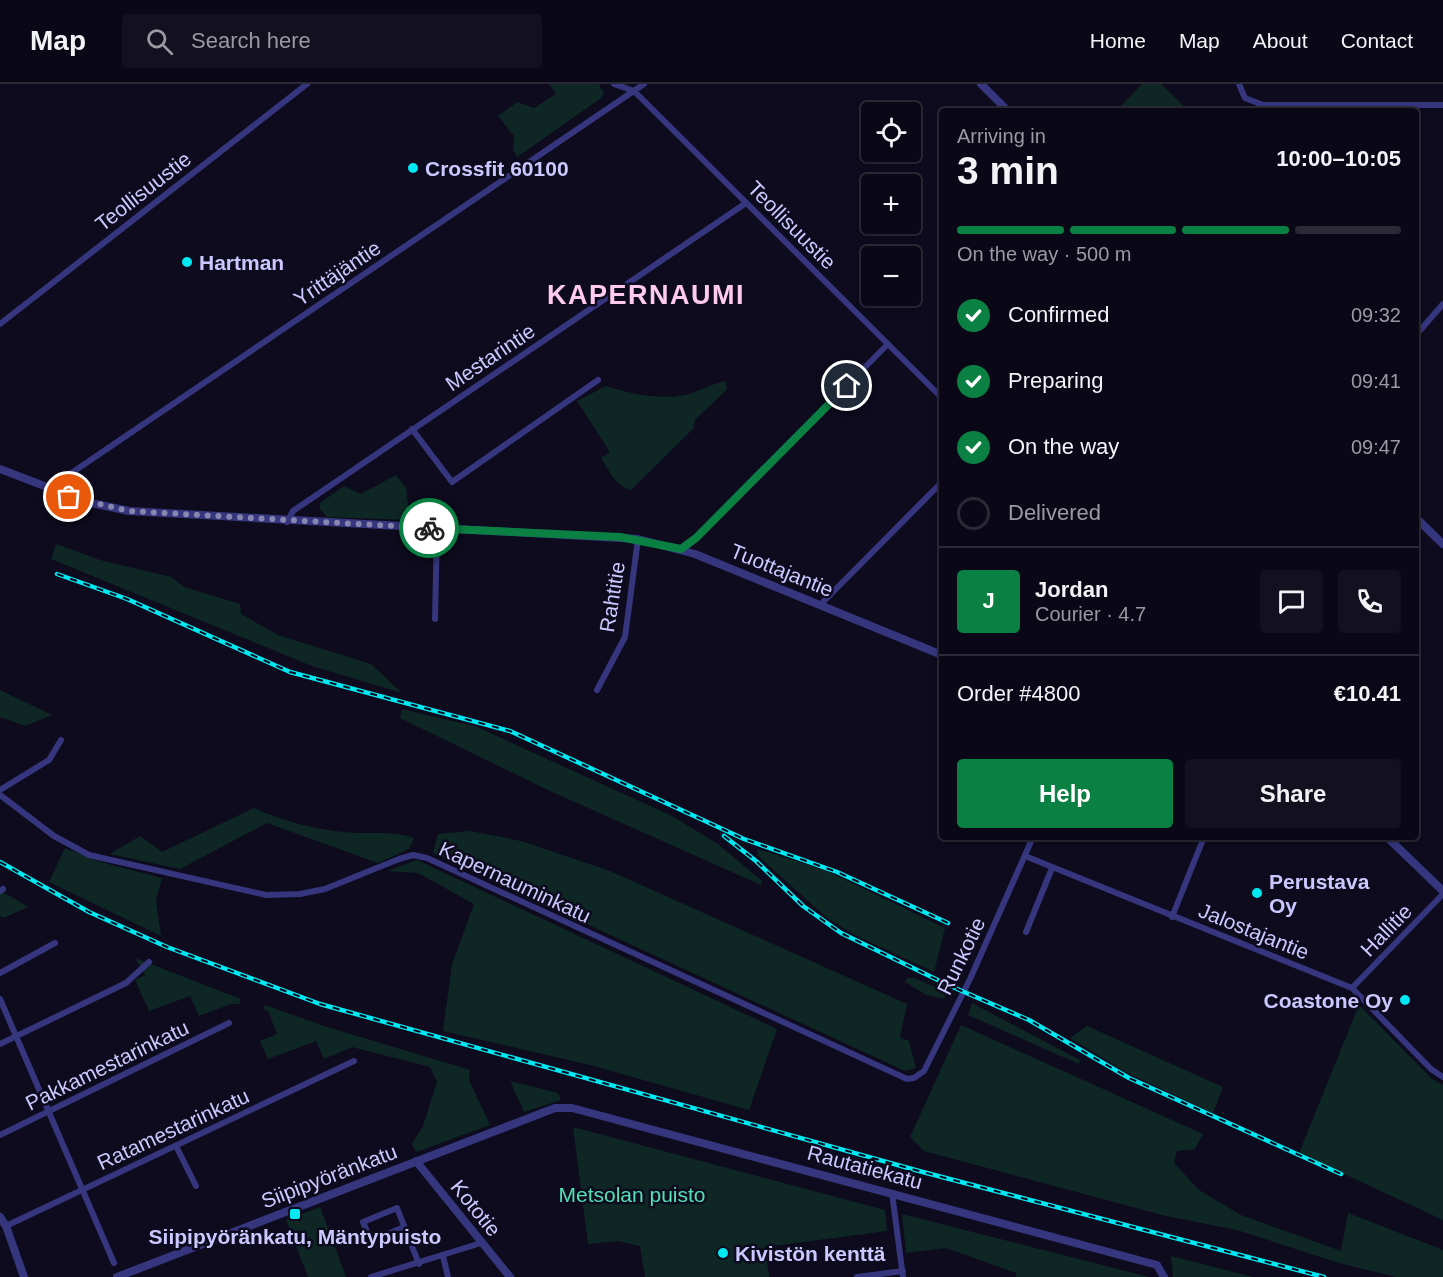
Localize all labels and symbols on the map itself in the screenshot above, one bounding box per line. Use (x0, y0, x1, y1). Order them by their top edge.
street label: Teollisuustie (91, 147, 195, 235)
place label: Crossfit 60100 (425, 157, 569, 180)
marker: Crossfit 60100 (406, 161, 420, 175)
street label: Teollisuustie (743, 176, 841, 274)
street label: Yrittäjäntie (289, 236, 385, 310)
place label: Hartman (199, 251, 284, 274)
marker: Hartman (180, 255, 194, 269)
district label: KAPERNAUMI (547, 280, 745, 310)
street label: Mestarintie (441, 319, 539, 395)
pin (821, 360, 872, 411)
pin (43, 471, 94, 522)
courier (399, 498, 459, 558)
street label: Tuottajantie (727, 539, 837, 601)
street label: Rahtitie (595, 560, 629, 634)
street label: Kapernauminkatu (436, 837, 594, 927)
place label: Perustava Oy (1269, 870, 1370, 917)
marker: Perustava Oy (1250, 886, 1264, 900)
street label: Jalostajantie (1196, 898, 1312, 964)
street label: Hallitie (1356, 899, 1416, 961)
street label: Runkotie (932, 914, 990, 998)
place label: Coastone Oy (1263, 989, 1393, 1012)
marker: Coastone Oy (1398, 993, 1412, 1007)
street label: Pakkamestarinkatu (22, 1016, 192, 1114)
street label: Ratamestarinkatu (94, 1084, 252, 1174)
street label: Siipipyöränkatu (258, 1140, 400, 1212)
street label: Rautatiekatu (805, 1141, 925, 1193)
street label: Kototie (446, 1175, 506, 1241)
park label: Metsolan puisto (558, 1183, 706, 1206)
marker: Siipipyöränkatu, Mäntypuisto (288, 1207, 302, 1221)
place label: Siipipyöränkatu, Mäntypuisto (149, 1225, 441, 1248)
place label: Kivistön kenttä (735, 1242, 886, 1265)
marker: Kivistön kenttä (716, 1246, 730, 1260)

